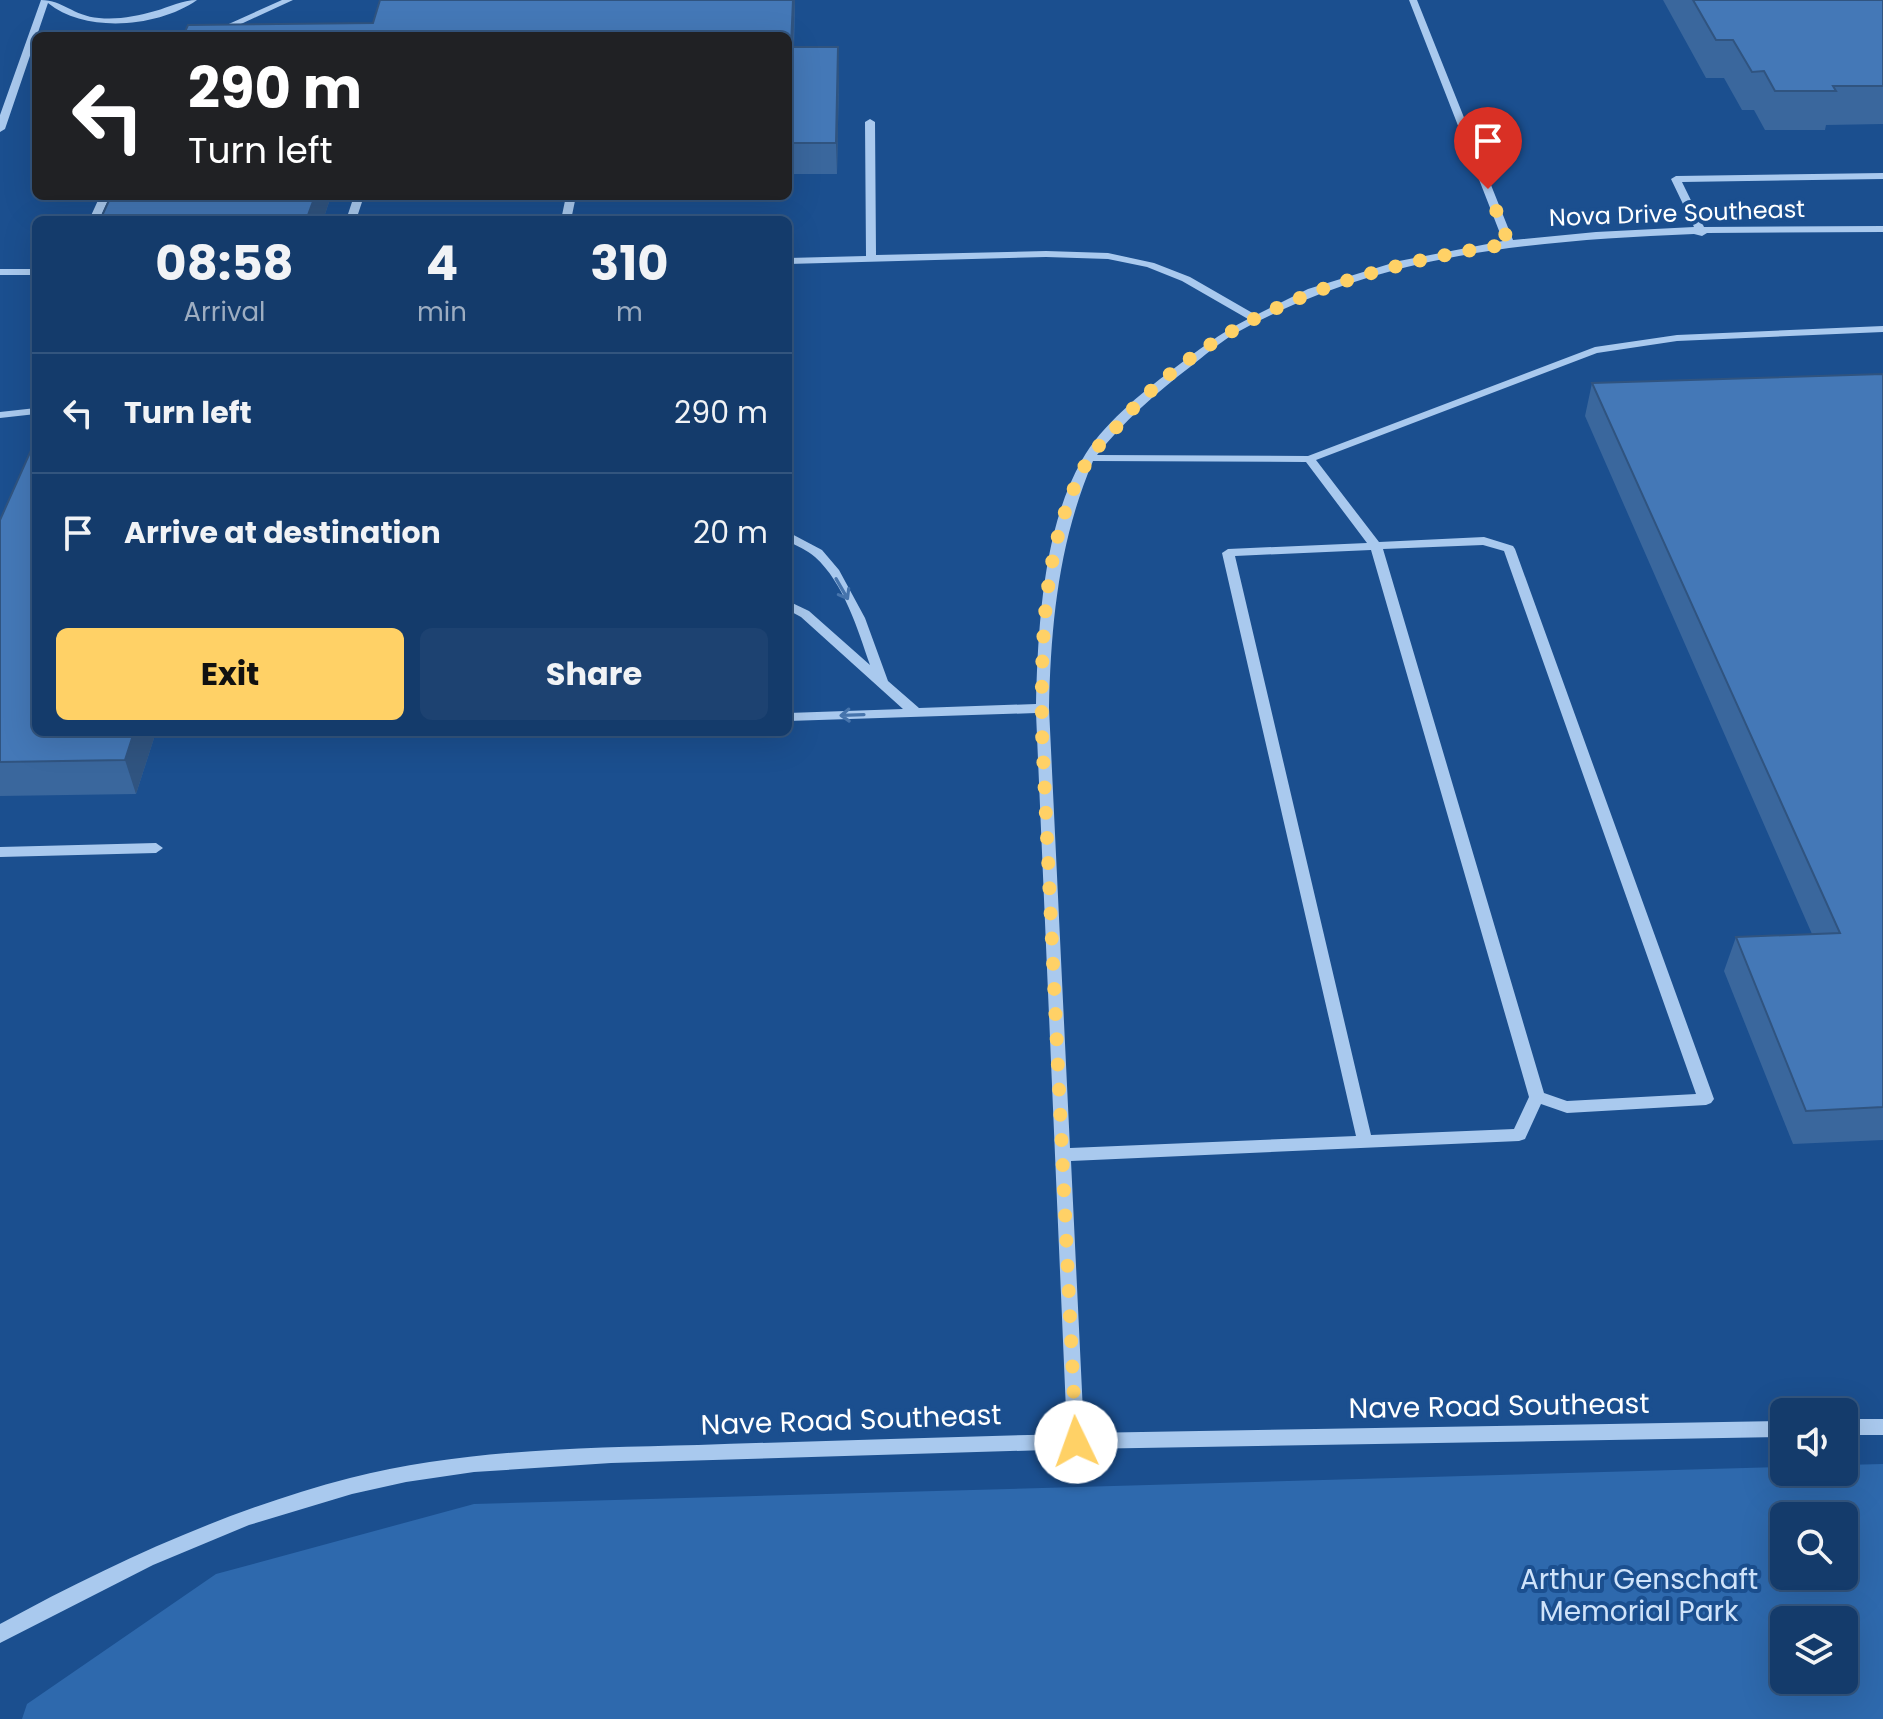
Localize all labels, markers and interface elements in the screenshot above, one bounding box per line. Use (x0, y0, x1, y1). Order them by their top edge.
text: 290 m (188, 49, 362, 128)
icon: left (56, 64, 160, 168)
pin (1454, 107, 1522, 189)
icon: arrive (1466, 119, 1510, 163)
text: Turn left (188, 125, 333, 176)
street label: Nova Drive Southeast (1548, 192, 1806, 234)
text: 08:58 (155, 230, 294, 297)
text: 4 (426, 230, 458, 297)
text: 310 (590, 230, 669, 297)
text: Arrival (184, 294, 265, 330)
text: min (417, 294, 467, 330)
text: m (616, 294, 643, 330)
icon: left (56, 391, 100, 435)
text: Turn left (124, 391, 252, 434)
text: 290 m (674, 391, 768, 434)
icon: arrive (56, 511, 100, 555)
text: Arrive at destination (124, 511, 441, 554)
text: 20 m (693, 511, 768, 554)
one-way arrow (834, 577, 850, 600)
button: Exit (56, 628, 404, 720)
button: Share (420, 628, 768, 720)
one-way arrow (839, 707, 866, 723)
street label: Nave Road Southeast (1348, 1384, 1650, 1428)
street label: Nave Road Southeast (700, 1395, 1002, 1445)
map controls (1770, 1398, 1858, 1694)
button: sound (1770, 1398, 1858, 1486)
position arrow (1034, 1400, 1118, 1484)
button: search (1770, 1502, 1858, 1590)
park label: Arthur Genschaft Memorial Park (1520, 1560, 1758, 1631)
button: layers (1770, 1606, 1858, 1694)

